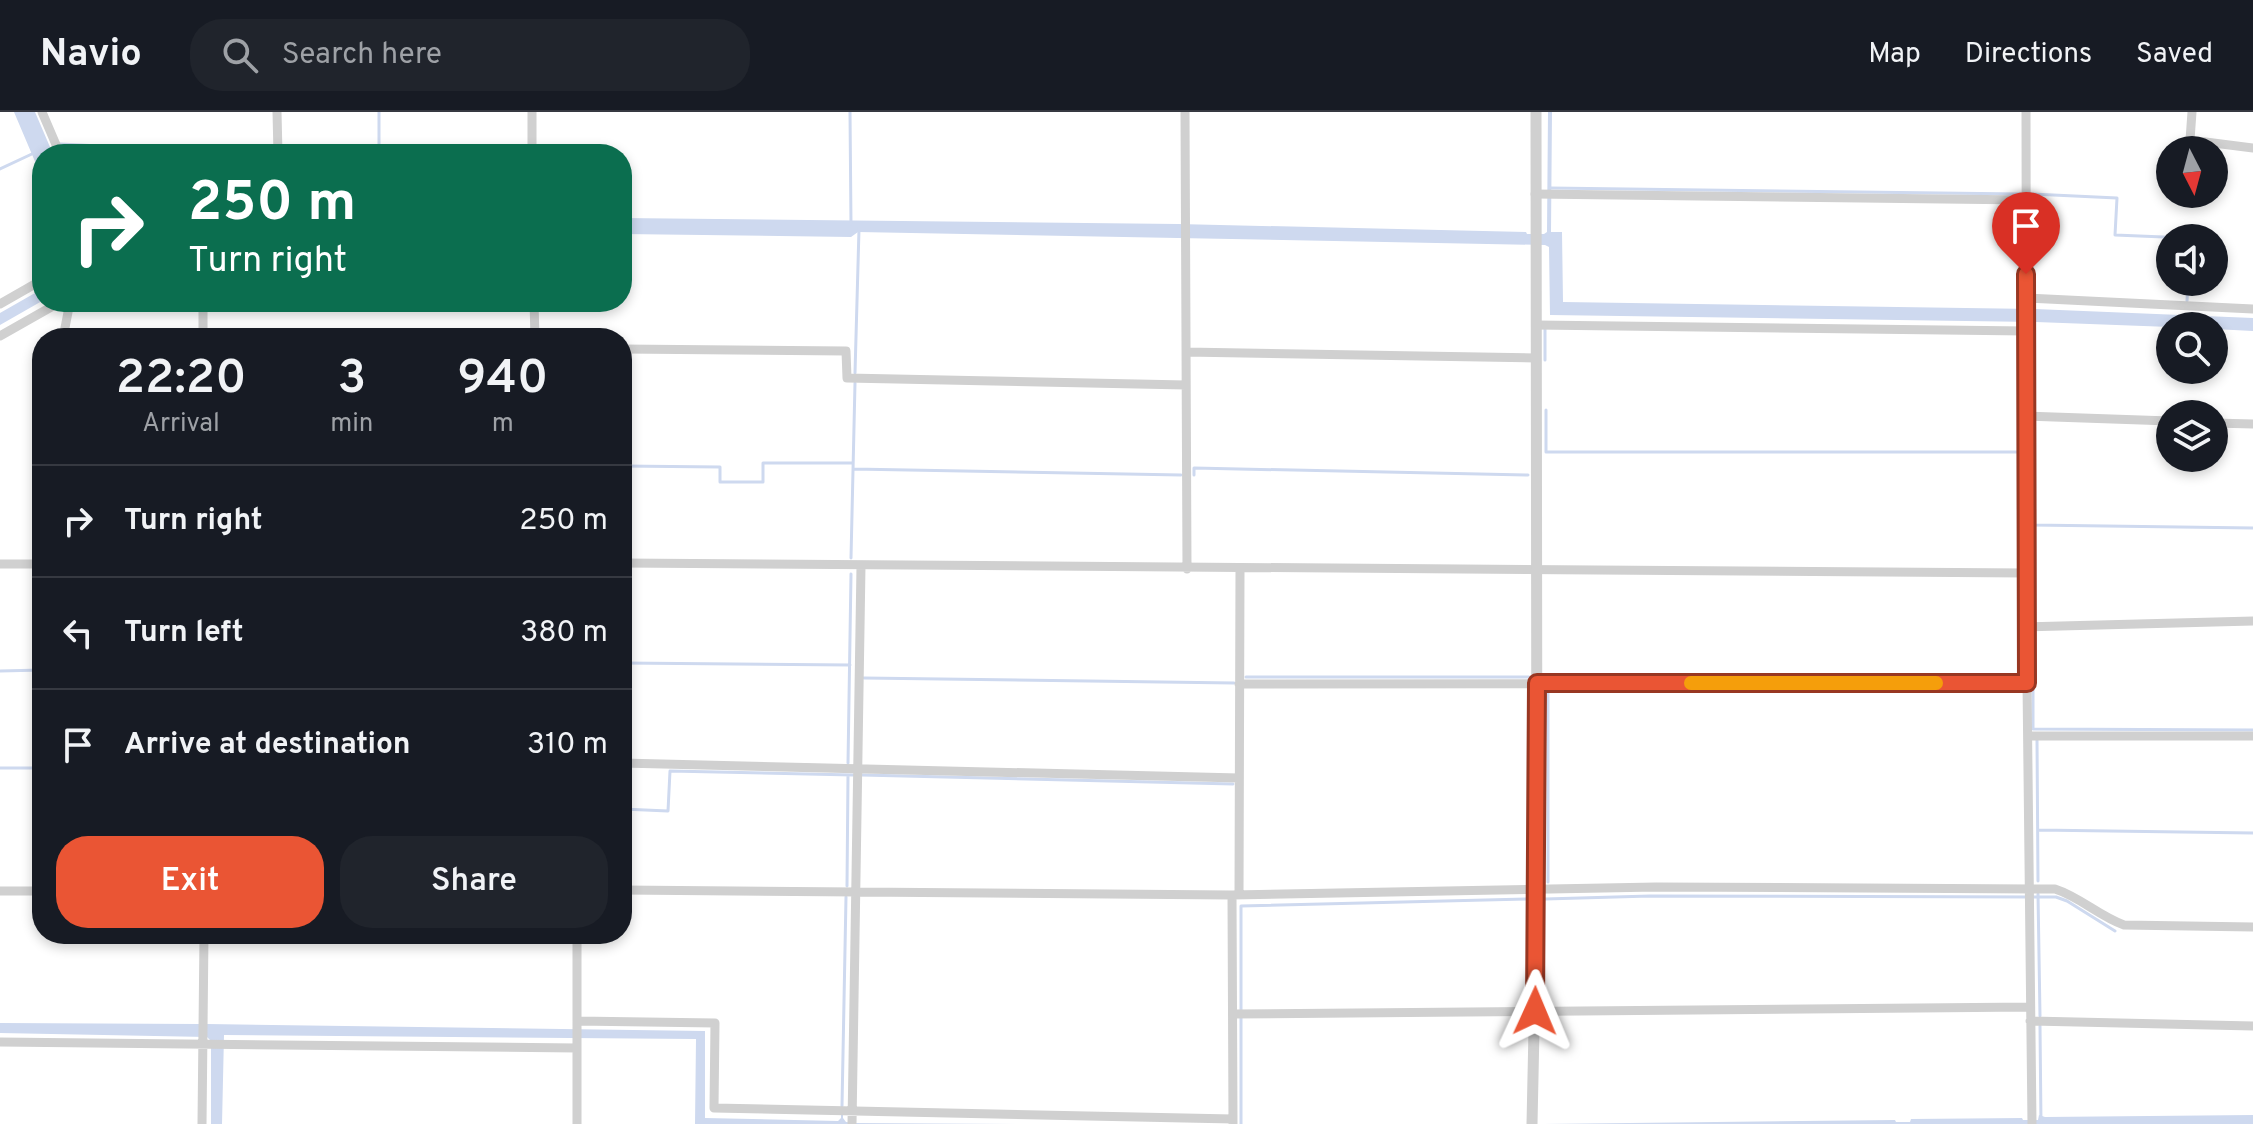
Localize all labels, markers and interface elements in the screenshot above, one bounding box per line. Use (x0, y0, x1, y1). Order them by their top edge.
search box (190, 19, 750, 91)
text: Navio (40, 31, 142, 80)
icon: search (218, 33, 262, 77)
text: Search here (282, 37, 442, 74)
text: Map (1868, 37, 1921, 73)
text: Directions (1965, 37, 2092, 73)
text: Saved (2136, 37, 2213, 73)
north arrow (2156, 136, 2228, 208)
map controls (2156, 136, 2228, 472)
text: 250 m (188, 170, 356, 240)
icon: right (56, 176, 160, 280)
pin (1992, 192, 2060, 274)
icon: arrive (2004, 204, 2048, 248)
button: sound (2156, 224, 2228, 296)
text: Turn right (188, 239, 347, 285)
button: search (2156, 312, 2228, 384)
text: 22:20 (116, 350, 246, 410)
text: 3 (337, 350, 366, 410)
text: 940 (457, 350, 548, 410)
button: layers (2156, 400, 2228, 472)
text: Arrival (142, 408, 220, 441)
text: min (330, 408, 373, 441)
text: m (492, 408, 514, 441)
icon: right (56, 499, 100, 543)
text: Turn right (124, 503, 262, 540)
text: 250 m (519, 503, 608, 540)
icon: left (56, 611, 100, 655)
text: Turn left (124, 615, 244, 652)
text: 380 m (520, 615, 608, 652)
icon: arrive (56, 723, 100, 767)
text: Arrive at destination (124, 727, 410, 764)
text: 310 m (527, 727, 608, 764)
button: Exit (56, 836, 324, 928)
button: Share (340, 836, 608, 928)
position arrow (1493, 969, 1577, 1053)

